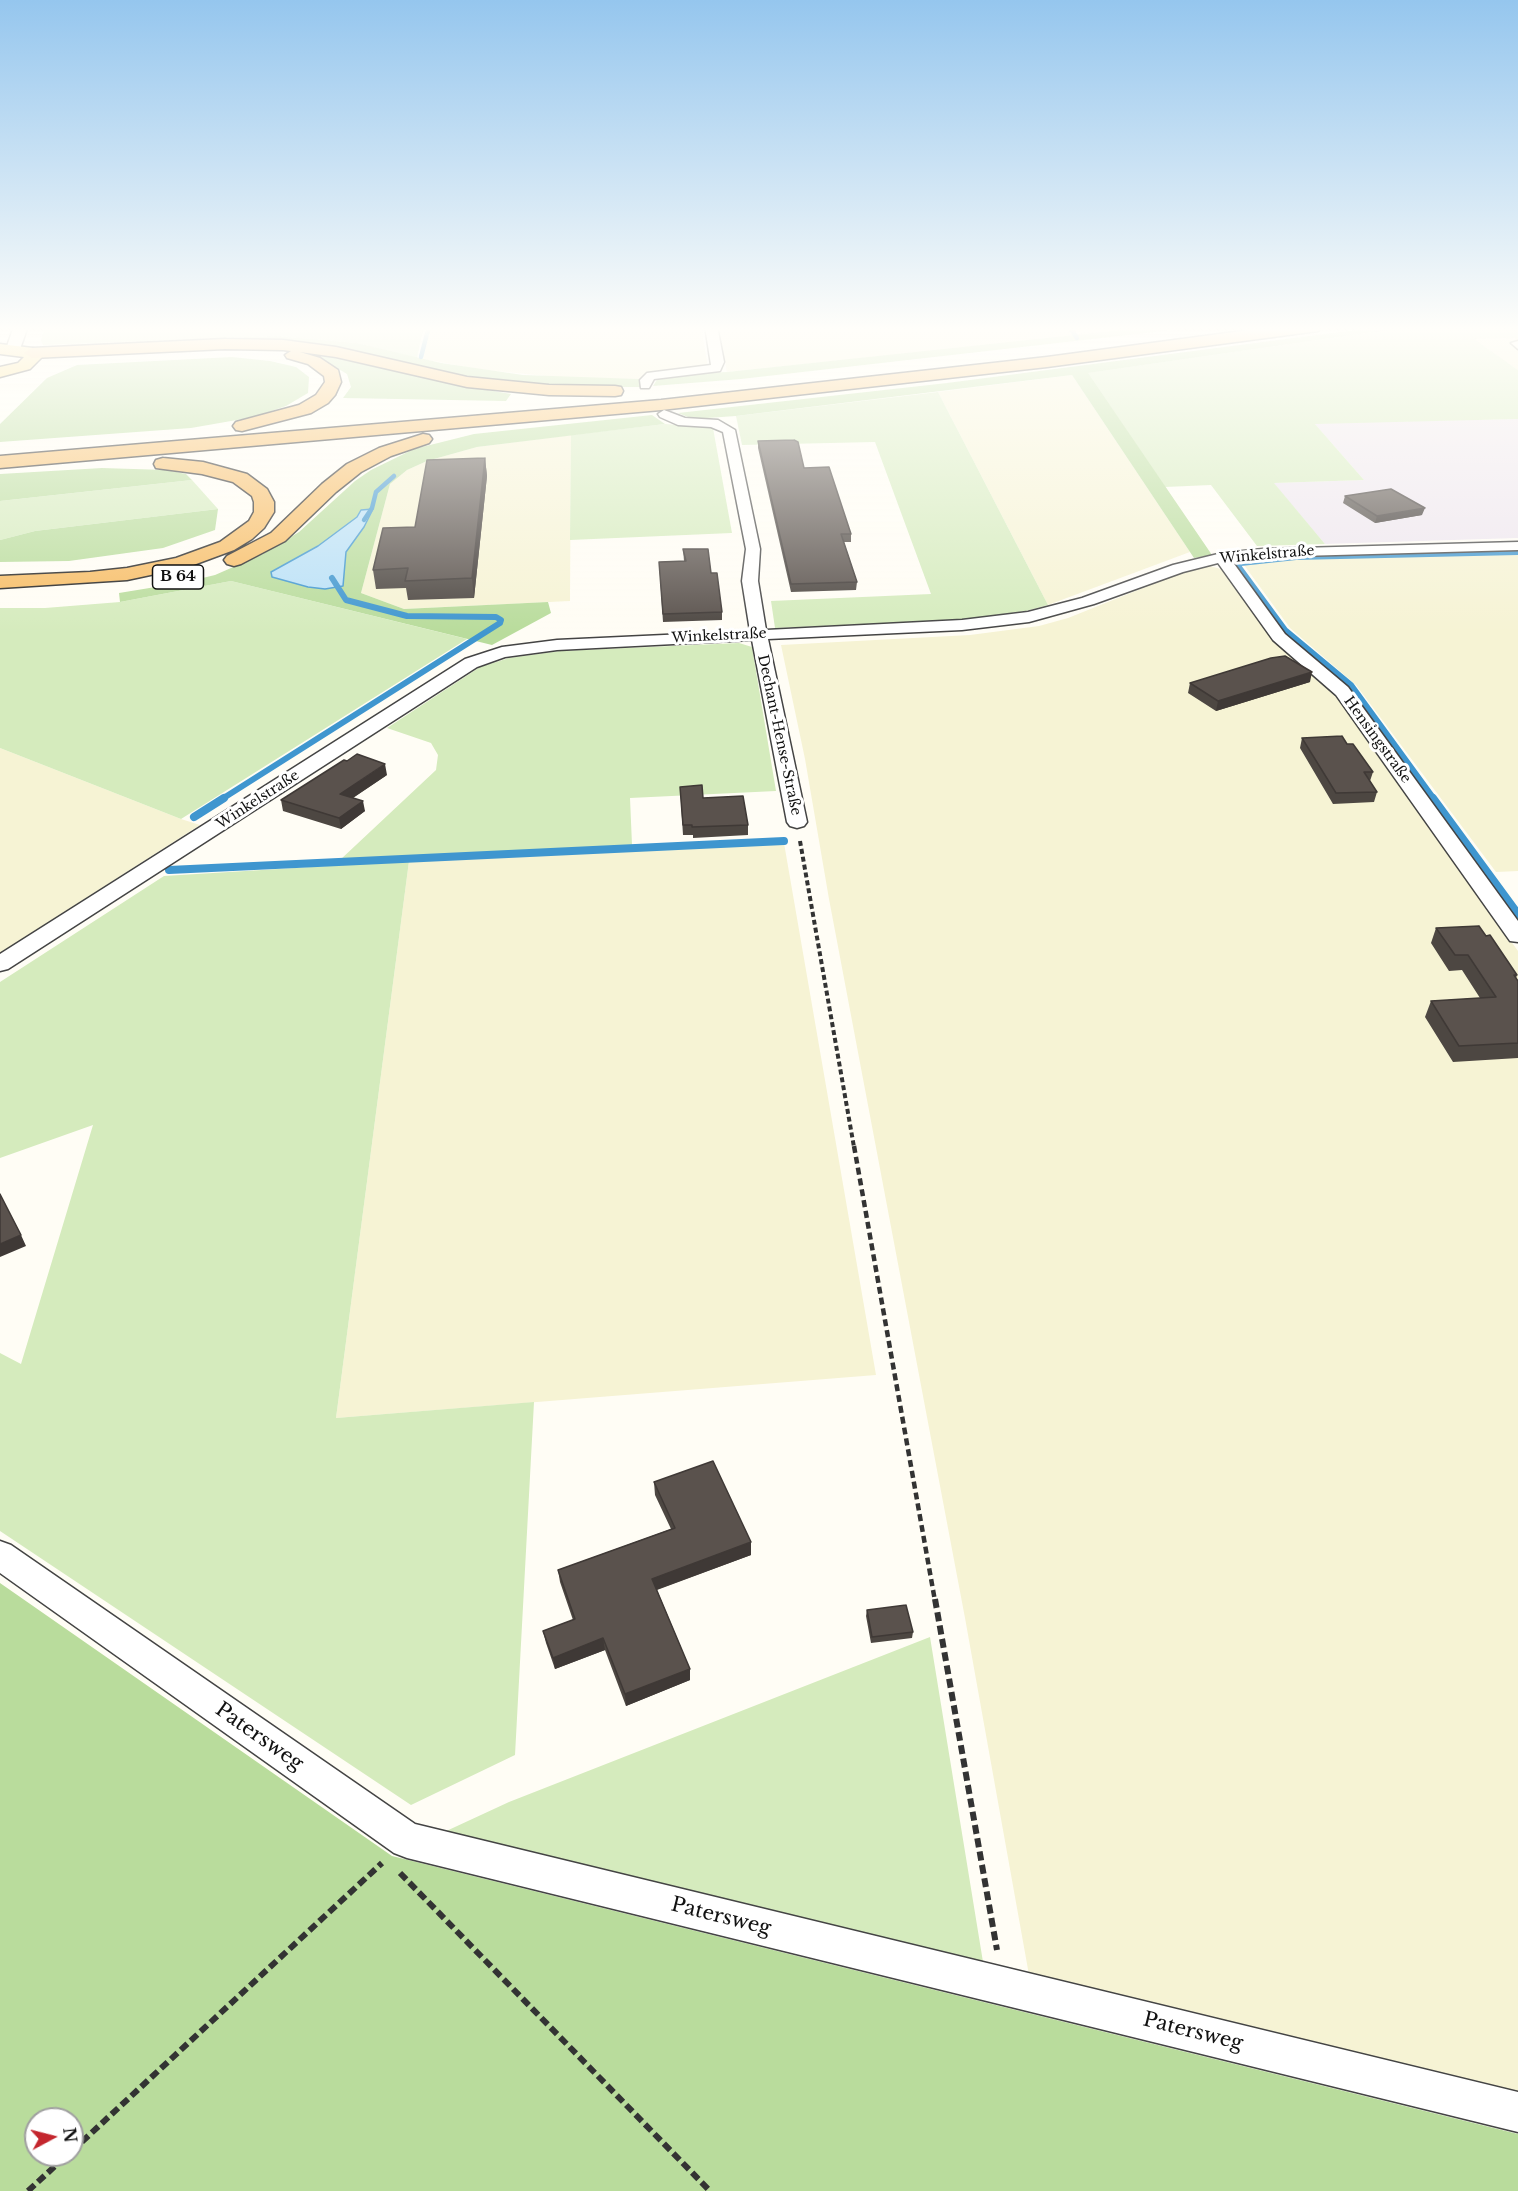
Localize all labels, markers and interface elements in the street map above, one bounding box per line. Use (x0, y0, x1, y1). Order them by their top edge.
street label: Winkelstraße (1219, 542, 1315, 568)
road number: B 64 (152, 565, 204, 589)
street label: Winkelstraße (671, 625, 767, 647)
street label: Dechant-Hense-Straße (754, 653, 804, 817)
street label: Hensingstraße (1340, 693, 1414, 787)
street label: Winkelstraße (214, 767, 302, 833)
street label: Patersweg (210, 1698, 308, 1776)
street label: Patersweg (668, 1893, 774, 1941)
street label: Patersweg (1140, 2008, 1246, 2056)
north arrow (24, 2107, 84, 2167)
text: N (59, 2126, 81, 2144)

